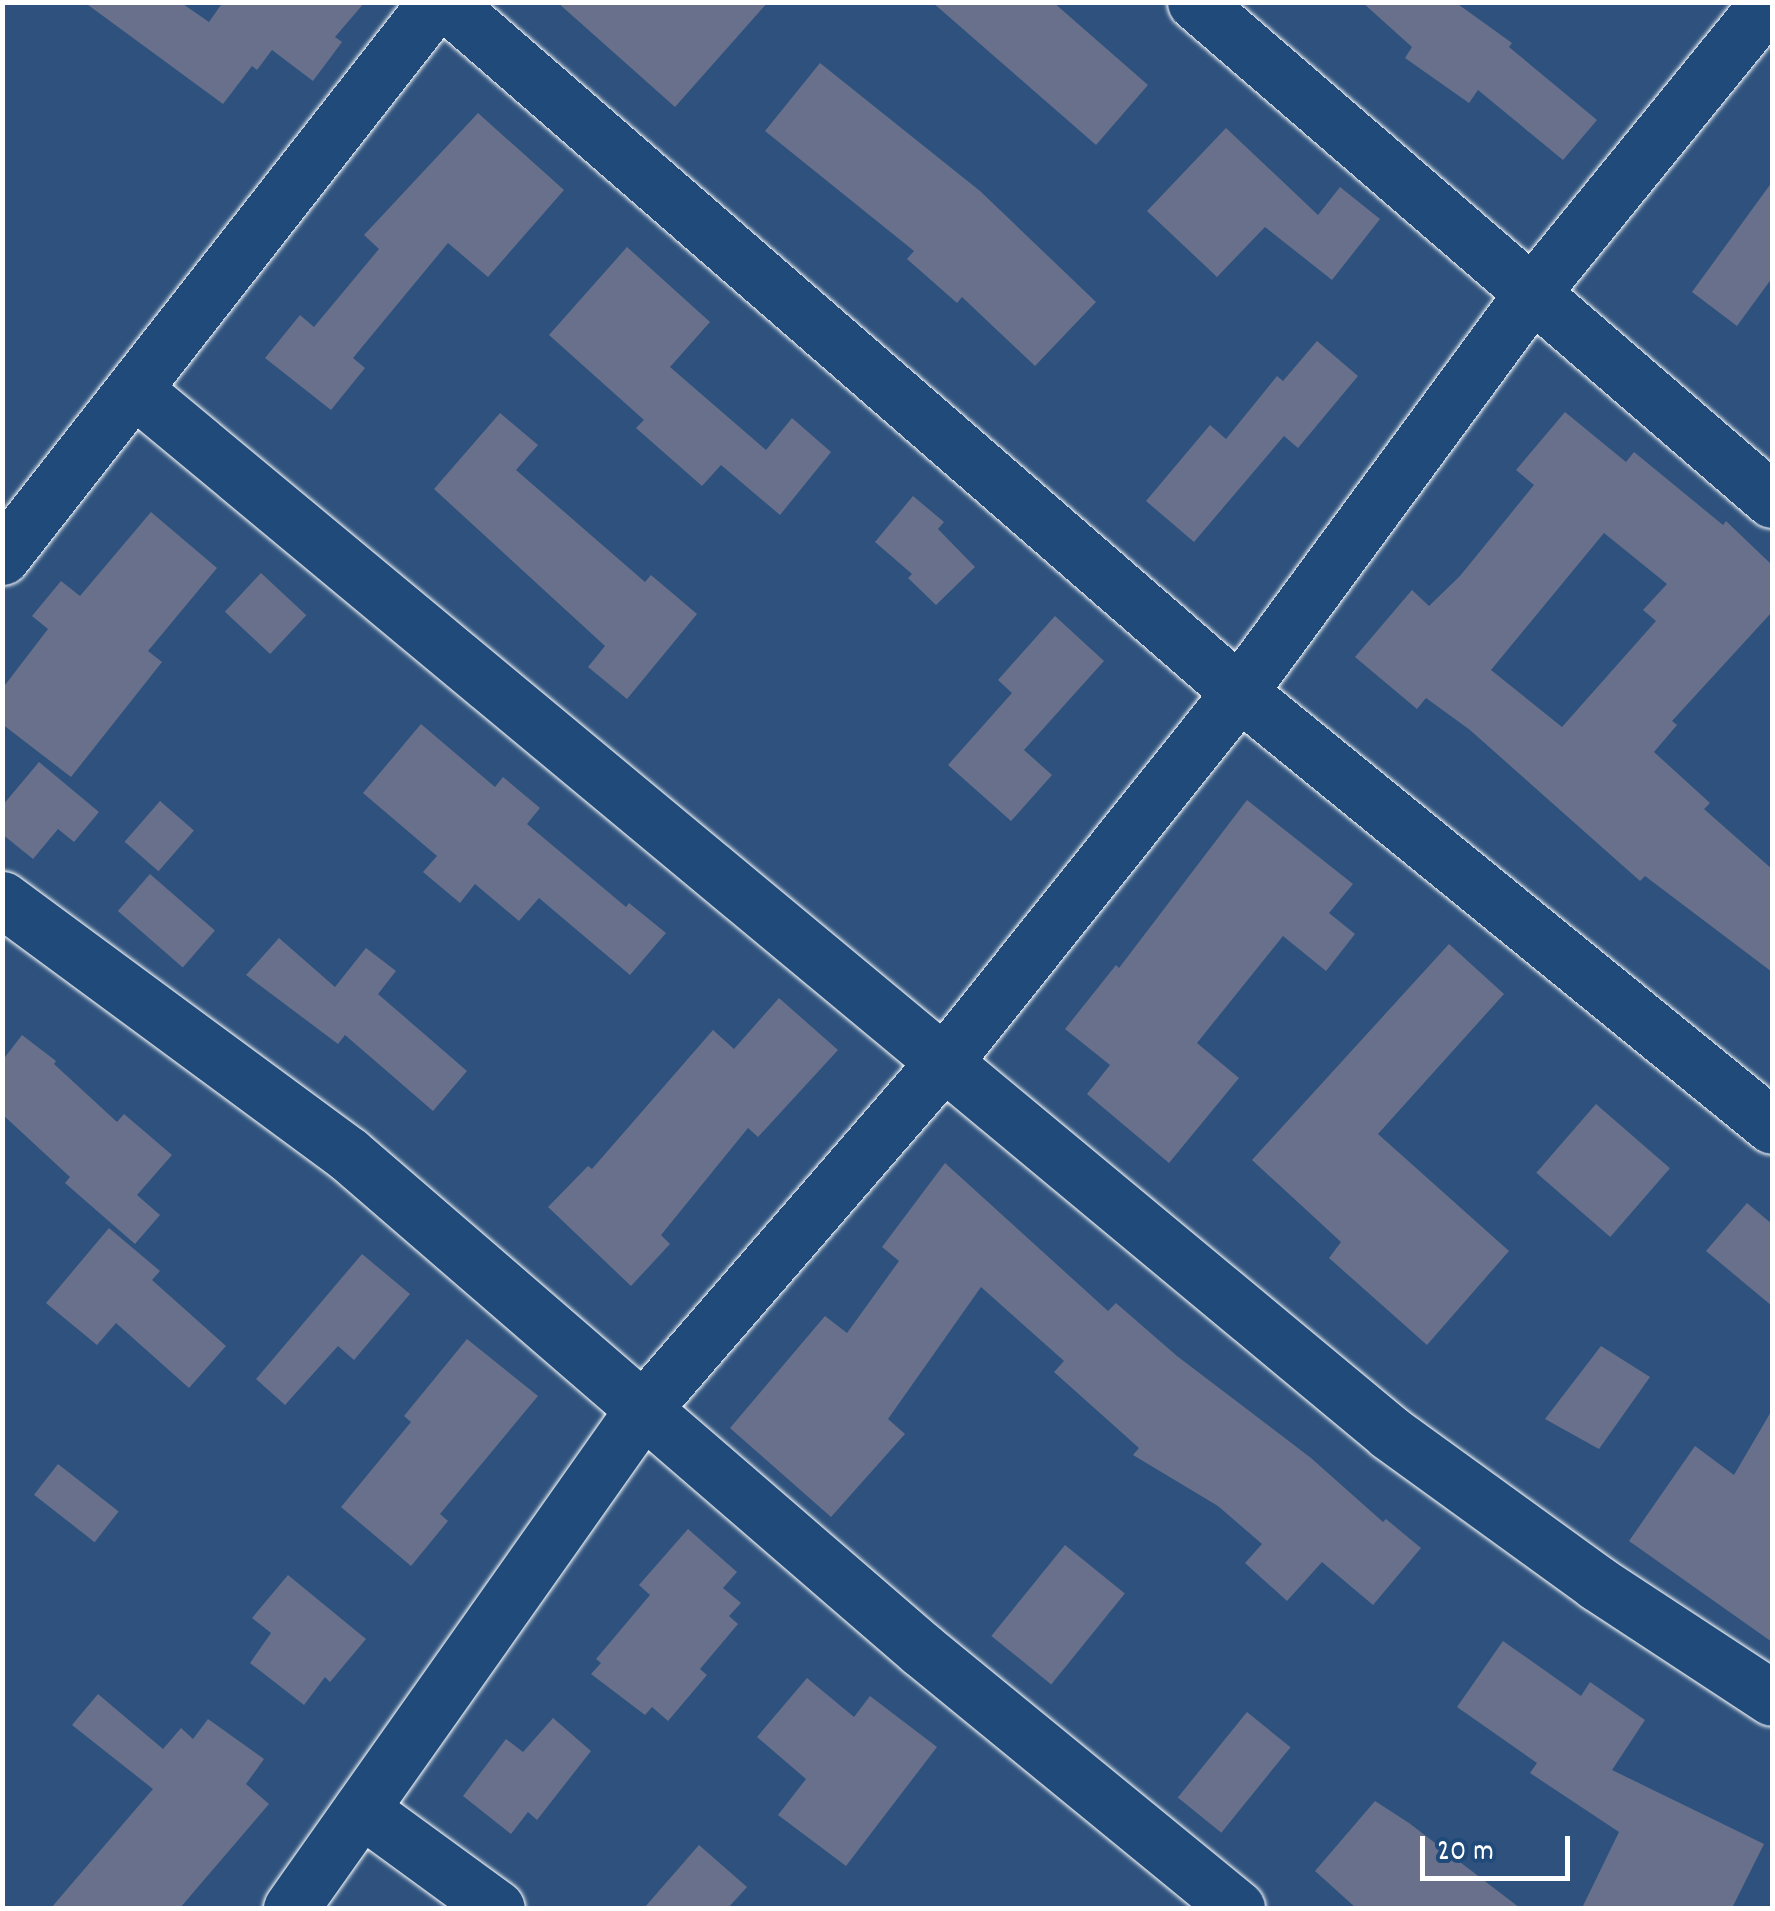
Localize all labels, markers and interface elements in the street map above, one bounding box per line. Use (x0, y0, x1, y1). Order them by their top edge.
scale bar (1425, 1816, 1575, 1878)
text: 20 m (1437, 1832, 1494, 1875)

